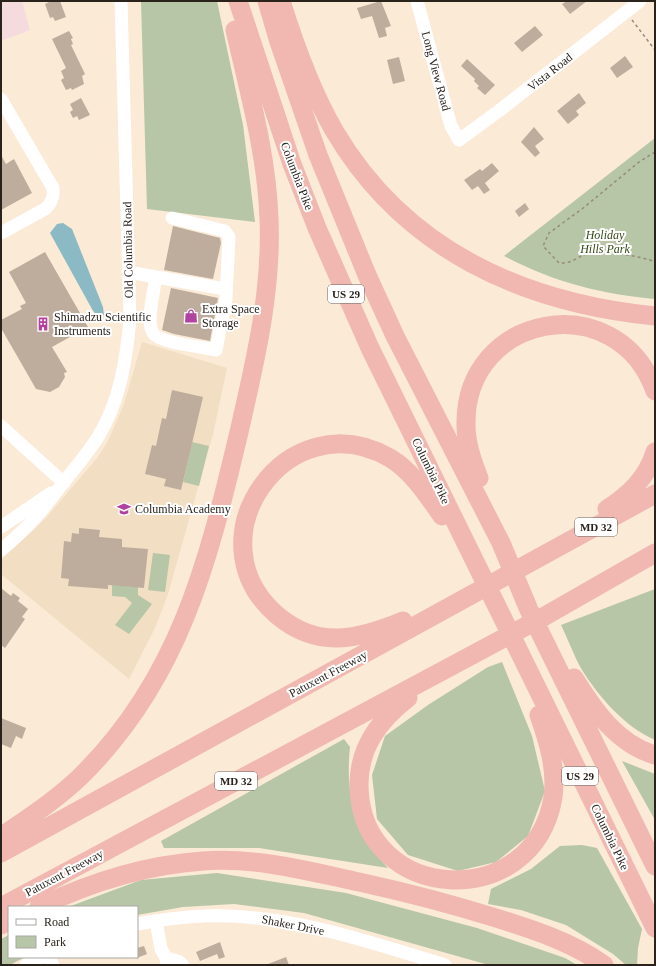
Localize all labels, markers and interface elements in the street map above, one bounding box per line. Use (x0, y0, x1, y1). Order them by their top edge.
street label: Long View Road (419, 30, 453, 112)
street label: Vista Road (525, 50, 575, 94)
street label: Columbia Pike (278, 140, 316, 212)
street label: Old Columbia Road (120, 202, 136, 298)
park label: Holiday Hills Park (579, 228, 631, 256)
road number: US 29 (328, 285, 364, 303)
place label: Extra Space Storage (202, 302, 260, 330)
shop icon: Extra Space Storage (183, 308, 199, 324)
place label: Shimadzu Scientific Instruments (54, 310, 151, 338)
building icon: Shimadzu Scientific Instruments (35, 316, 51, 332)
street label: Columbia Pike (409, 436, 453, 506)
school or university icon: Columbia Academy (116, 501, 132, 517)
place label: Columbia Academy (135, 502, 231, 516)
road number: MD 32 (575, 518, 617, 536)
street label: Patuxent Freeway (287, 648, 369, 700)
road number: US 29 (562, 767, 598, 785)
road number: MD 32 (215, 772, 257, 790)
street label: Columbia Pike (588, 802, 632, 872)
street label: Patuxent Freeway (23, 847, 105, 899)
legend (8, 906, 138, 958)
street label: Shaker Drive (260, 912, 326, 938)
text: Road (44, 915, 69, 929)
text: Park (44, 935, 66, 949)

